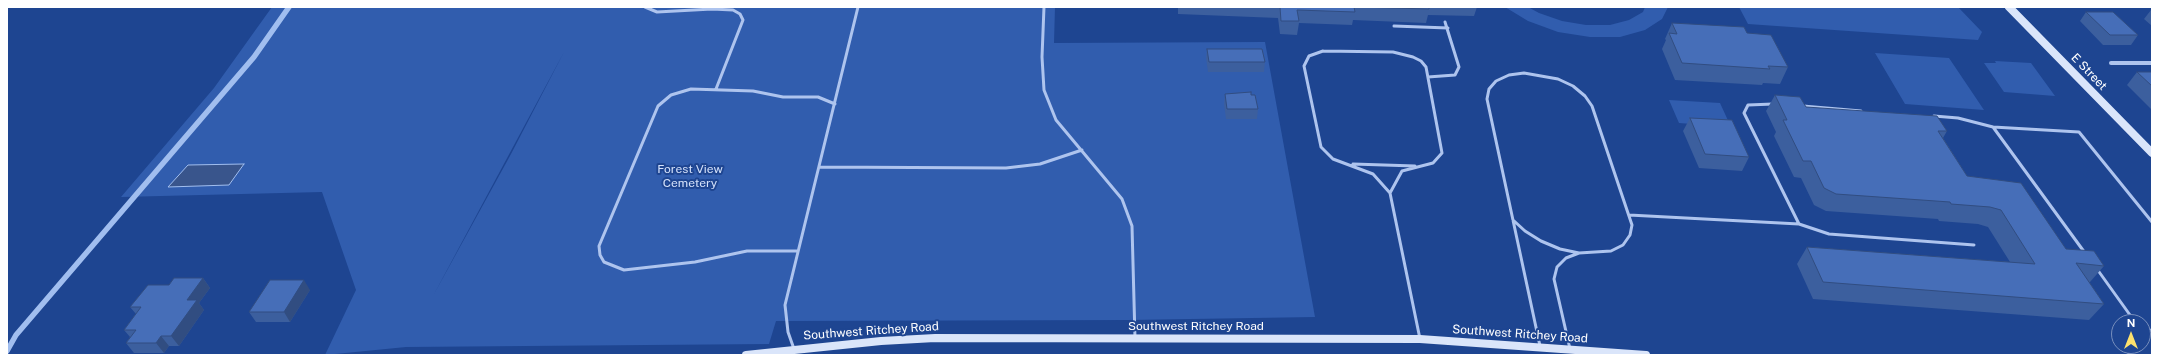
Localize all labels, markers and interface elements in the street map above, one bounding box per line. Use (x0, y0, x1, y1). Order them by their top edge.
street label: E Street (2068, 51, 2110, 93)
park label: Forest View Cemetery (657, 162, 723, 190)
north arrow (2111, 314, 2151, 354)
text: N (2127, 317, 2135, 329)
street label: Southwest Ritchey Road (803, 319, 939, 343)
street label: Southwest Ritchey Road (1128, 319, 1264, 333)
street label: Southwest Ritchey Road (1452, 322, 1588, 346)

